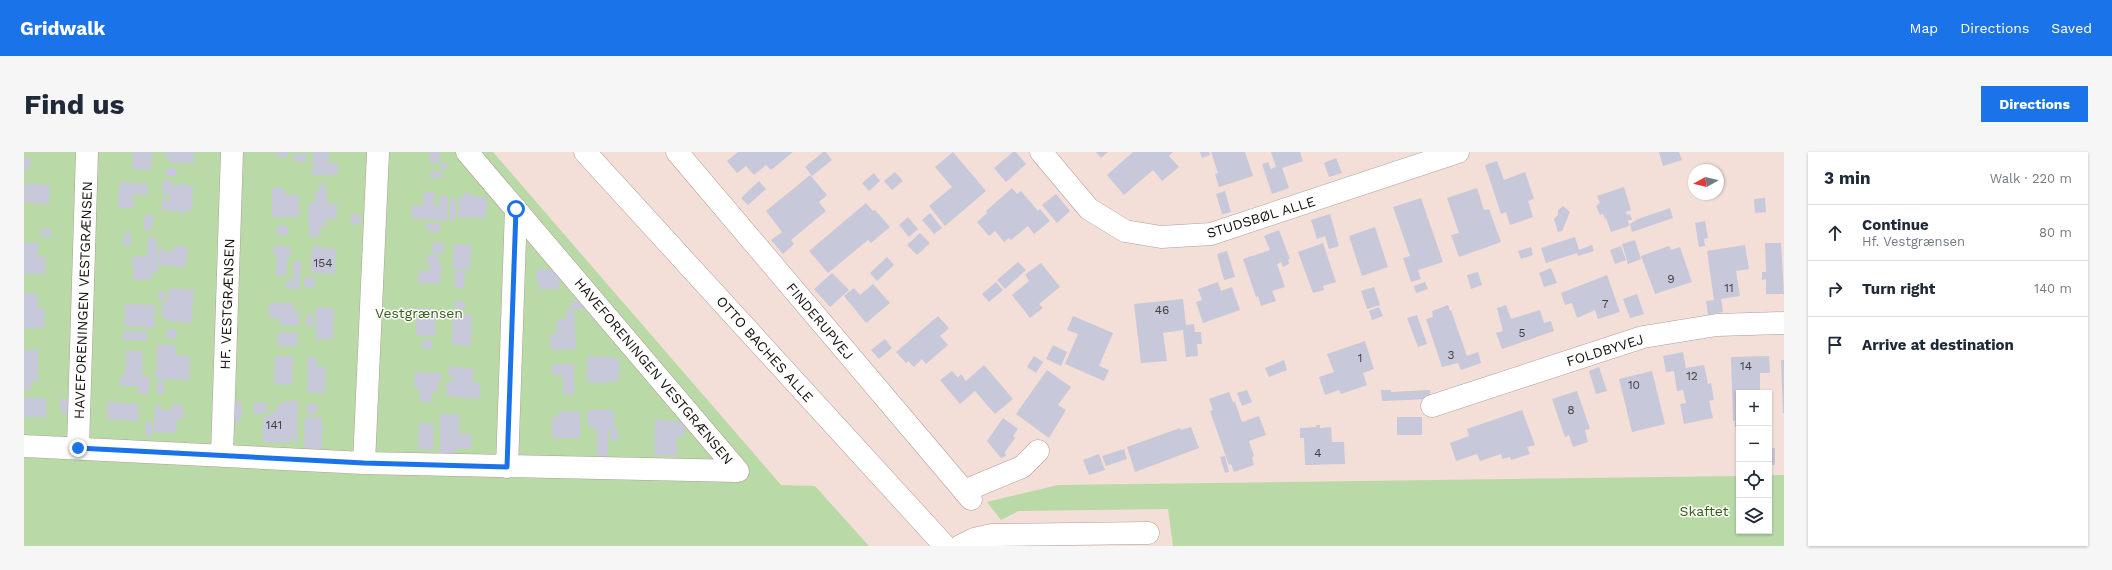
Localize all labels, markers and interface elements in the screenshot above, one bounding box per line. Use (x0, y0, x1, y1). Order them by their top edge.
text: Gridwalk (20, 17, 105, 40)
text: Map (1910, 20, 1938, 36)
text: Directions (1960, 20, 2029, 36)
text: Saved (2051, 20, 2092, 36)
button: Directions (1981, 86, 2088, 122)
text: Find us (24, 88, 124, 121)
north arrow (1688, 164, 1724, 200)
text: 3 min (1824, 168, 1870, 188)
text: Walk · 220 m (1990, 171, 2072, 186)
street label: HAVEFORENINGEN VESTGRÆNSEN (71, 181, 95, 419)
street label: STUDSBØL ALLE (1205, 193, 1317, 241)
route start (507, 200, 525, 218)
text: Continue (1862, 216, 1929, 234)
icon: ahead (1824, 222, 1846, 244)
text: 80 m (2039, 225, 2072, 240)
text: Hf. Vestgrænsen (1862, 234, 1965, 249)
street label: HF. VESTGRÆNSEN (217, 238, 237, 370)
house number: 154 (314, 256, 333, 270)
house number: 9 (1667, 272, 1675, 286)
street label: HAVEFORENINGEN VESTGRÆNSEN (571, 275, 737, 467)
icon: right (1824, 278, 1846, 300)
street label: FINDERUPVEJ (783, 279, 857, 363)
text: Turn right (1862, 280, 1935, 298)
house number: 11 (1724, 281, 1734, 295)
text: 140 m (2034, 281, 2072, 296)
street label: OTTO BACHES ALLE (713, 293, 817, 405)
house number: 7 (1602, 297, 1609, 311)
house number: 46 (1155, 303, 1169, 317)
park label: Vestgrænsen (375, 305, 463, 321)
house number: 5 (1519, 326, 1526, 340)
street label: FOLDBYVEJ (1564, 331, 1646, 369)
icon: arrive (1824, 334, 1846, 356)
text: Arrive at destination (1862, 336, 2014, 354)
house number: 3 (1448, 348, 1455, 362)
house number: 1 (1358, 351, 1362, 365)
house number: 14 (1740, 359, 1752, 373)
house number: 12 (1686, 369, 1698, 383)
house number: 10 (1628, 378, 1640, 392)
map controls (1736, 390, 1772, 534)
button: + (1736, 390, 1772, 426)
house number: 8 (1567, 403, 1575, 417)
house number: 141 (266, 418, 282, 432)
button: − (1736, 426, 1772, 462)
route end (69, 439, 87, 457)
house number: 4 (1314, 446, 1322, 460)
button: locate (1736, 462, 1772, 498)
button: layers (1736, 498, 1772, 534)
park label: Skaftet (1679, 503, 1729, 519)

